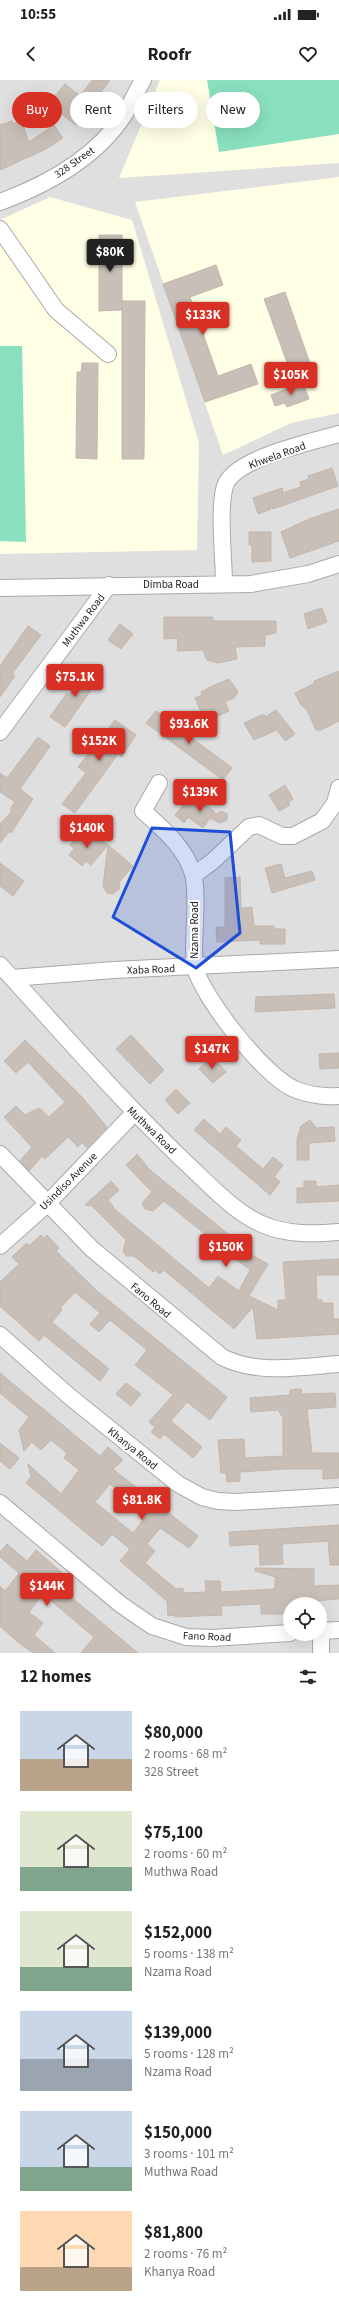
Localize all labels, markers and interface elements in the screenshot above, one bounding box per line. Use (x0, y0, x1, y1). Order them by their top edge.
text: 10:55 (20, 4, 56, 25)
text: Roofr (147, 42, 192, 67)
icon: back (20, 43, 42, 65)
icon: heart (297, 43, 319, 65)
chip: Buy (12, 92, 62, 128)
chip: Rent (70, 92, 126, 128)
chip: Filters (134, 92, 198, 128)
chip: New (206, 92, 260, 128)
street label: 328 Street (51, 143, 98, 182)
pin: $80K (86, 239, 134, 273)
text: $80K (96, 243, 124, 261)
pin: $133K (175, 302, 231, 336)
text: $133K (185, 306, 221, 324)
pin: $105K (263, 362, 319, 396)
text: $105K (273, 366, 309, 384)
street label: Khwela Road (246, 438, 308, 473)
street label: Dimba Road (143, 577, 199, 592)
street label: Muthwa Road (58, 591, 108, 650)
pin: $75.1K (42, 664, 108, 698)
text: $75.1K (55, 668, 95, 686)
pin: $93.6K (156, 711, 222, 745)
text: $93.6K (169, 715, 209, 733)
pin: $152K (71, 728, 127, 762)
text: $152K (81, 732, 117, 750)
pin: $139K (172, 779, 228, 813)
text: $139K (182, 783, 218, 801)
pin: $140K (59, 815, 115, 849)
text: $140K (69, 819, 105, 837)
street label: Nzama Road (187, 901, 202, 959)
street label: Xaba Road (127, 961, 175, 978)
pin: $147K (184, 1036, 240, 1070)
text: $147K (194, 1040, 230, 1058)
street label: Muthwa Road (124, 1103, 179, 1158)
street label: Usindiso Avenue (36, 1149, 101, 1213)
pin: $150K (198, 1234, 254, 1268)
text: $150K (208, 1238, 244, 1256)
street label: Fano Road (127, 1279, 174, 1322)
street label: Khanya Road (105, 1424, 161, 1473)
pin: $81.8K (109, 1487, 175, 1521)
text: $81.8K (122, 1491, 162, 1509)
pin: $144K (19, 1573, 75, 1607)
text: $144K (29, 1577, 65, 1595)
map controls (283, 1597, 327, 1641)
button: locate (283, 1597, 327, 1641)
street label: Fano Road (183, 1628, 231, 1645)
text: 12 homes (20, 1665, 91, 1689)
icon: filters (297, 1666, 319, 1688)
text: $80,000 (144, 1721, 203, 1745)
icon: home (52, 1727, 100, 1775)
text: 2 rooms · 68 m² (144, 1745, 227, 1763)
text: 328 Street (144, 1763, 199, 1781)
text: $75,100 (144, 1821, 203, 1845)
icon: home (52, 1827, 100, 1875)
text: 2 rooms · 60 m² (144, 1845, 227, 1863)
text: Muthwa Road (144, 1863, 218, 1881)
text: $152,000 (144, 1921, 212, 1945)
icon: home (52, 1927, 100, 1975)
text: 5 rooms · 138 m² (144, 1945, 234, 1963)
text: Nzama Road (144, 1963, 212, 1981)
text: $139,000 (144, 2021, 212, 2045)
icon: home (52, 2027, 100, 2075)
text: 5 rooms · 128 m² (144, 2045, 234, 2063)
text: Nzama Road (144, 2063, 212, 2081)
text: $150,000 (144, 2121, 212, 2145)
icon: home (52, 2127, 100, 2175)
text: 3 rooms · 101 m² (144, 2145, 234, 2163)
text: Muthwa Road (144, 2163, 218, 2181)
text: $81,800 (144, 2221, 203, 2245)
icon: home (52, 2227, 100, 2275)
text: 2 rooms · 76 m² (144, 2245, 227, 2263)
text: Khanya Road (144, 2263, 215, 2281)

